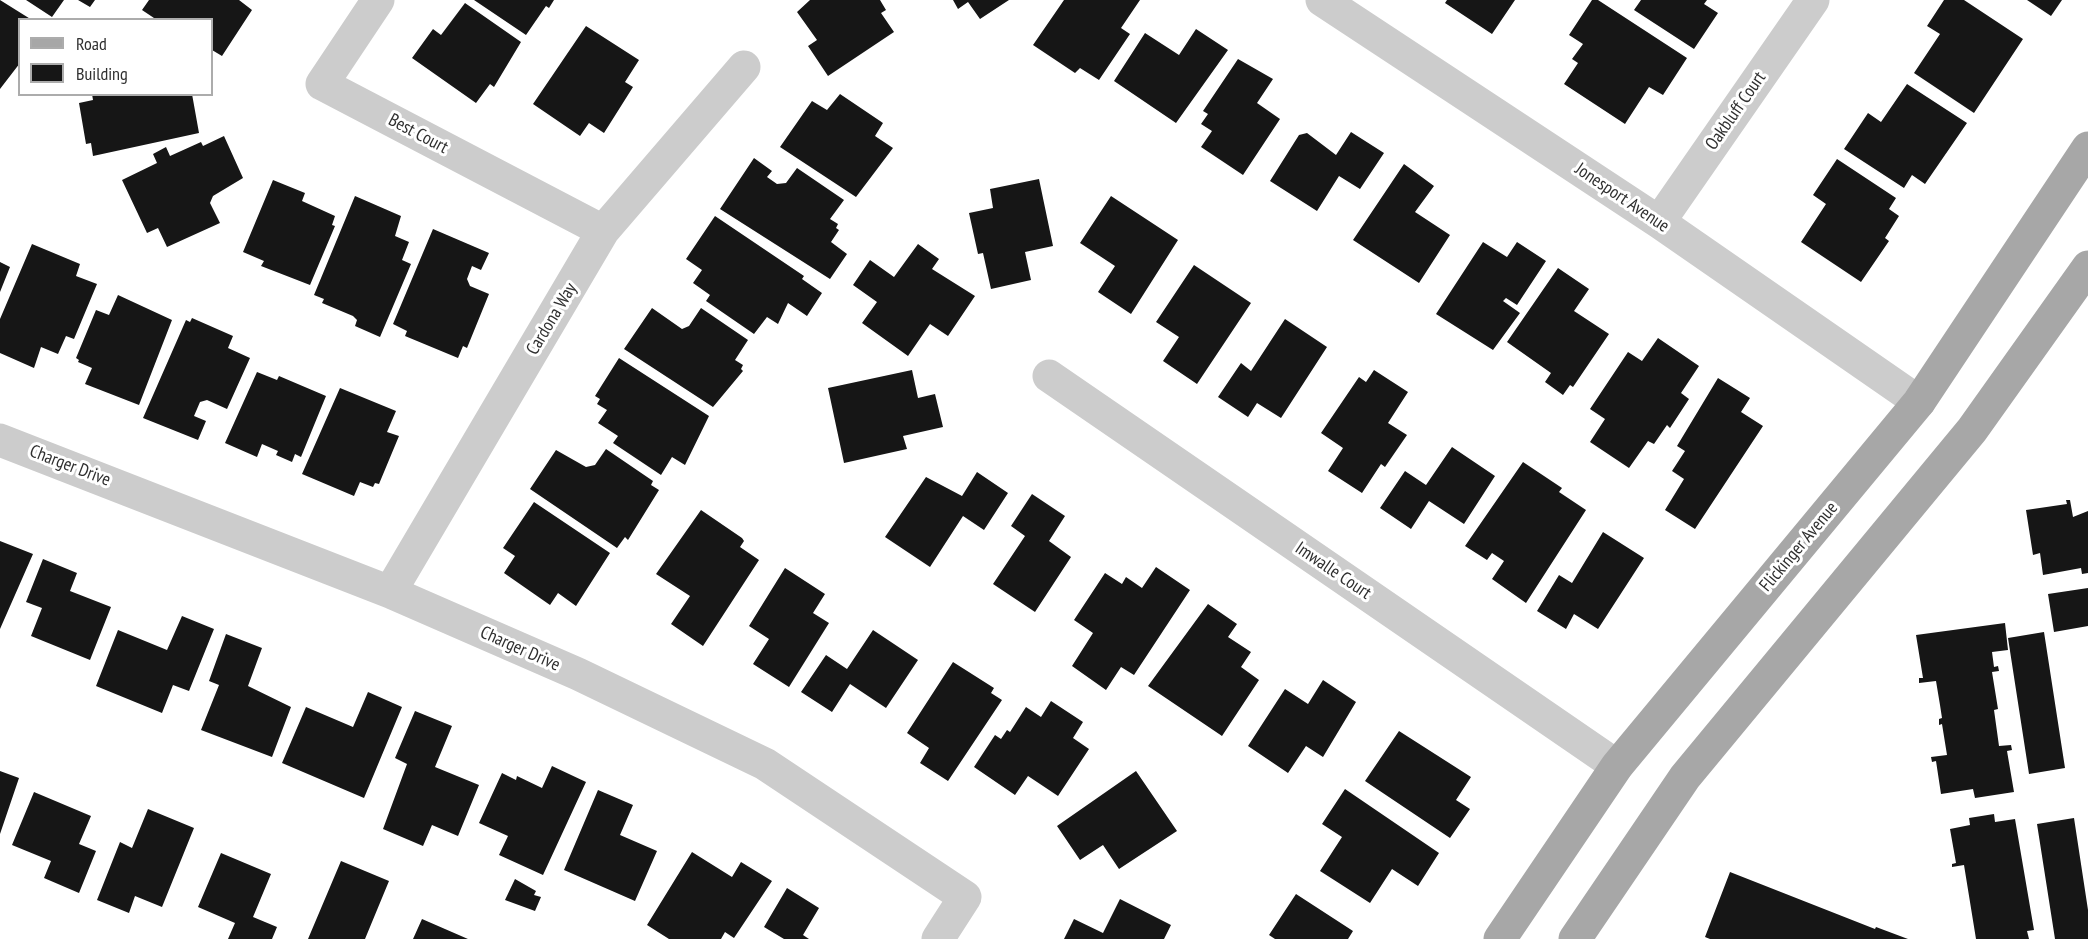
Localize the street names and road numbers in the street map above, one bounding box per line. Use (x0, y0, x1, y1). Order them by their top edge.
street label: Oakbluff Court (1701, 68, 1771, 154)
street label: Best Court (384, 109, 452, 159)
street label: Jonesport Avenue (1571, 159, 1673, 237)
street label: Cardona Way (522, 279, 582, 359)
street label: Charger Drive (26, 441, 114, 491)
street label: Flickinger Avenue (1755, 498, 1843, 596)
street label: Imwalle Court (1291, 538, 1375, 604)
street label: Charger Drive (477, 622, 563, 676)

